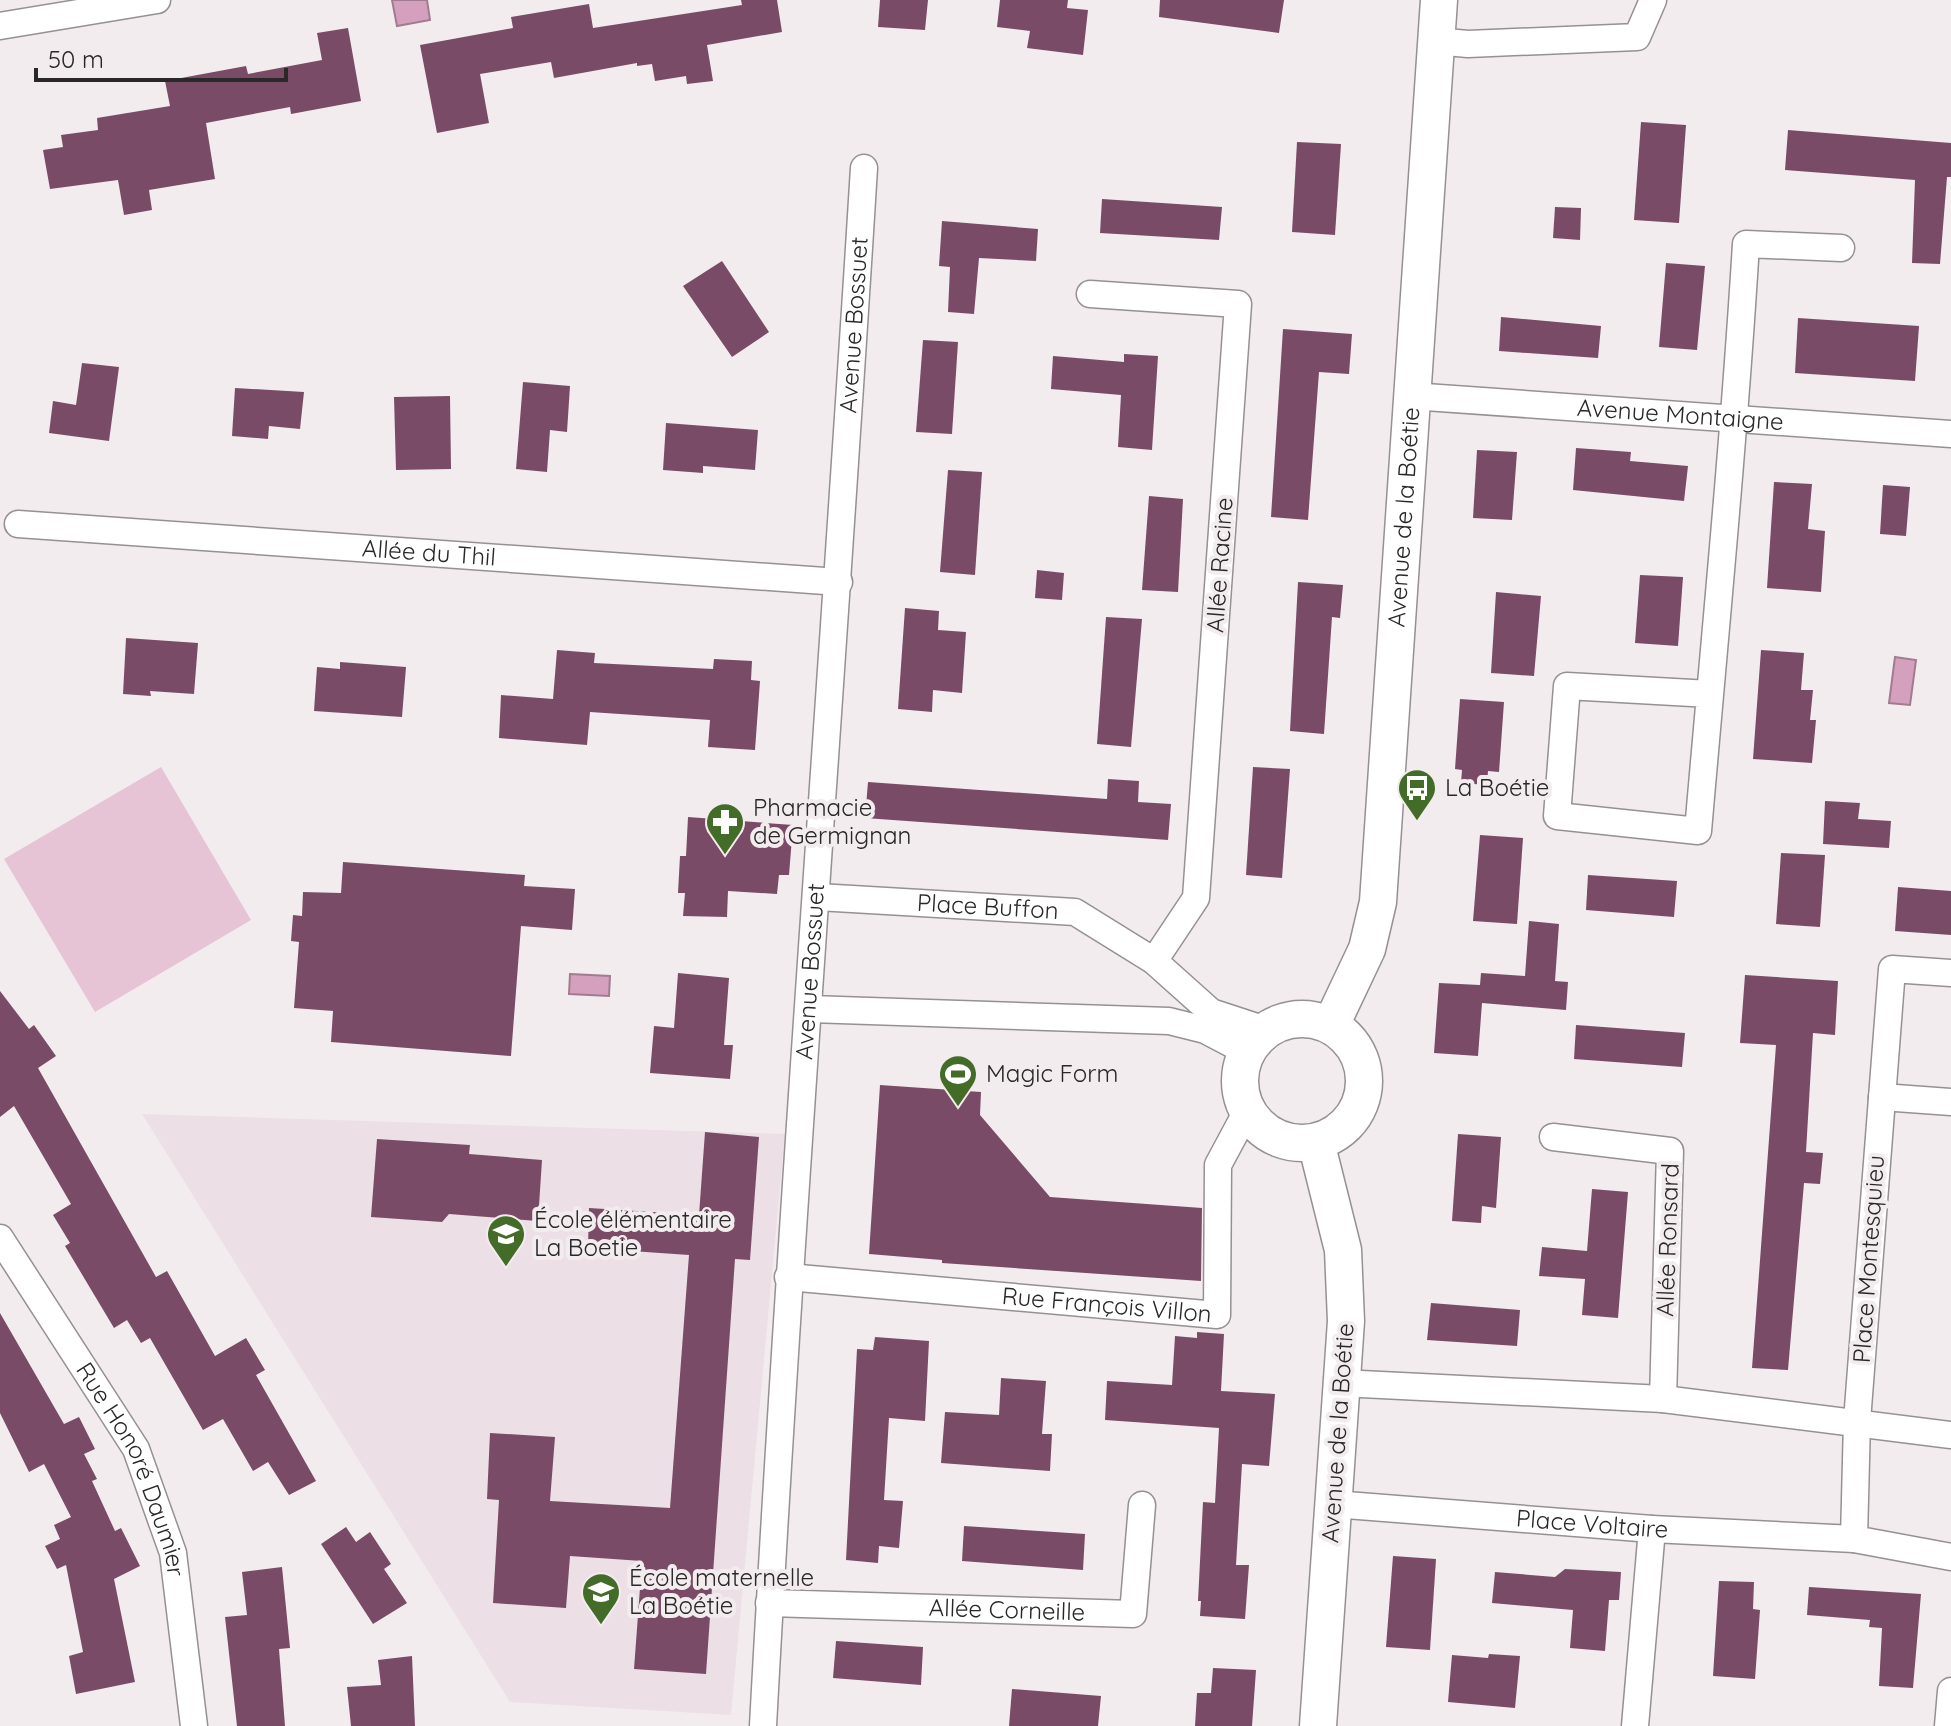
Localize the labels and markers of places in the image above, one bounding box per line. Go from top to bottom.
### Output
bus stop icon: La Boétie [1396,767,1438,822]
place label: La Boétie [1445,772,1549,802]
place label: Pharmacie de Germignan [753,792,911,850]
pharmacy icon: Pharmacie de Germignan [704,801,746,856]
sports icon: Magic Form [937,1053,979,1108]
place label: Magic Form [986,1058,1118,1088]
place label: École élémentaire La Boetie [534,1204,732,1262]
school or university icon: École élémentaire La Boetie [485,1213,527,1268]
place label: École maternelle La Boétie [629,1562,814,1620]
school or university icon: École maternelle La Boétie [580,1571,622,1626]

